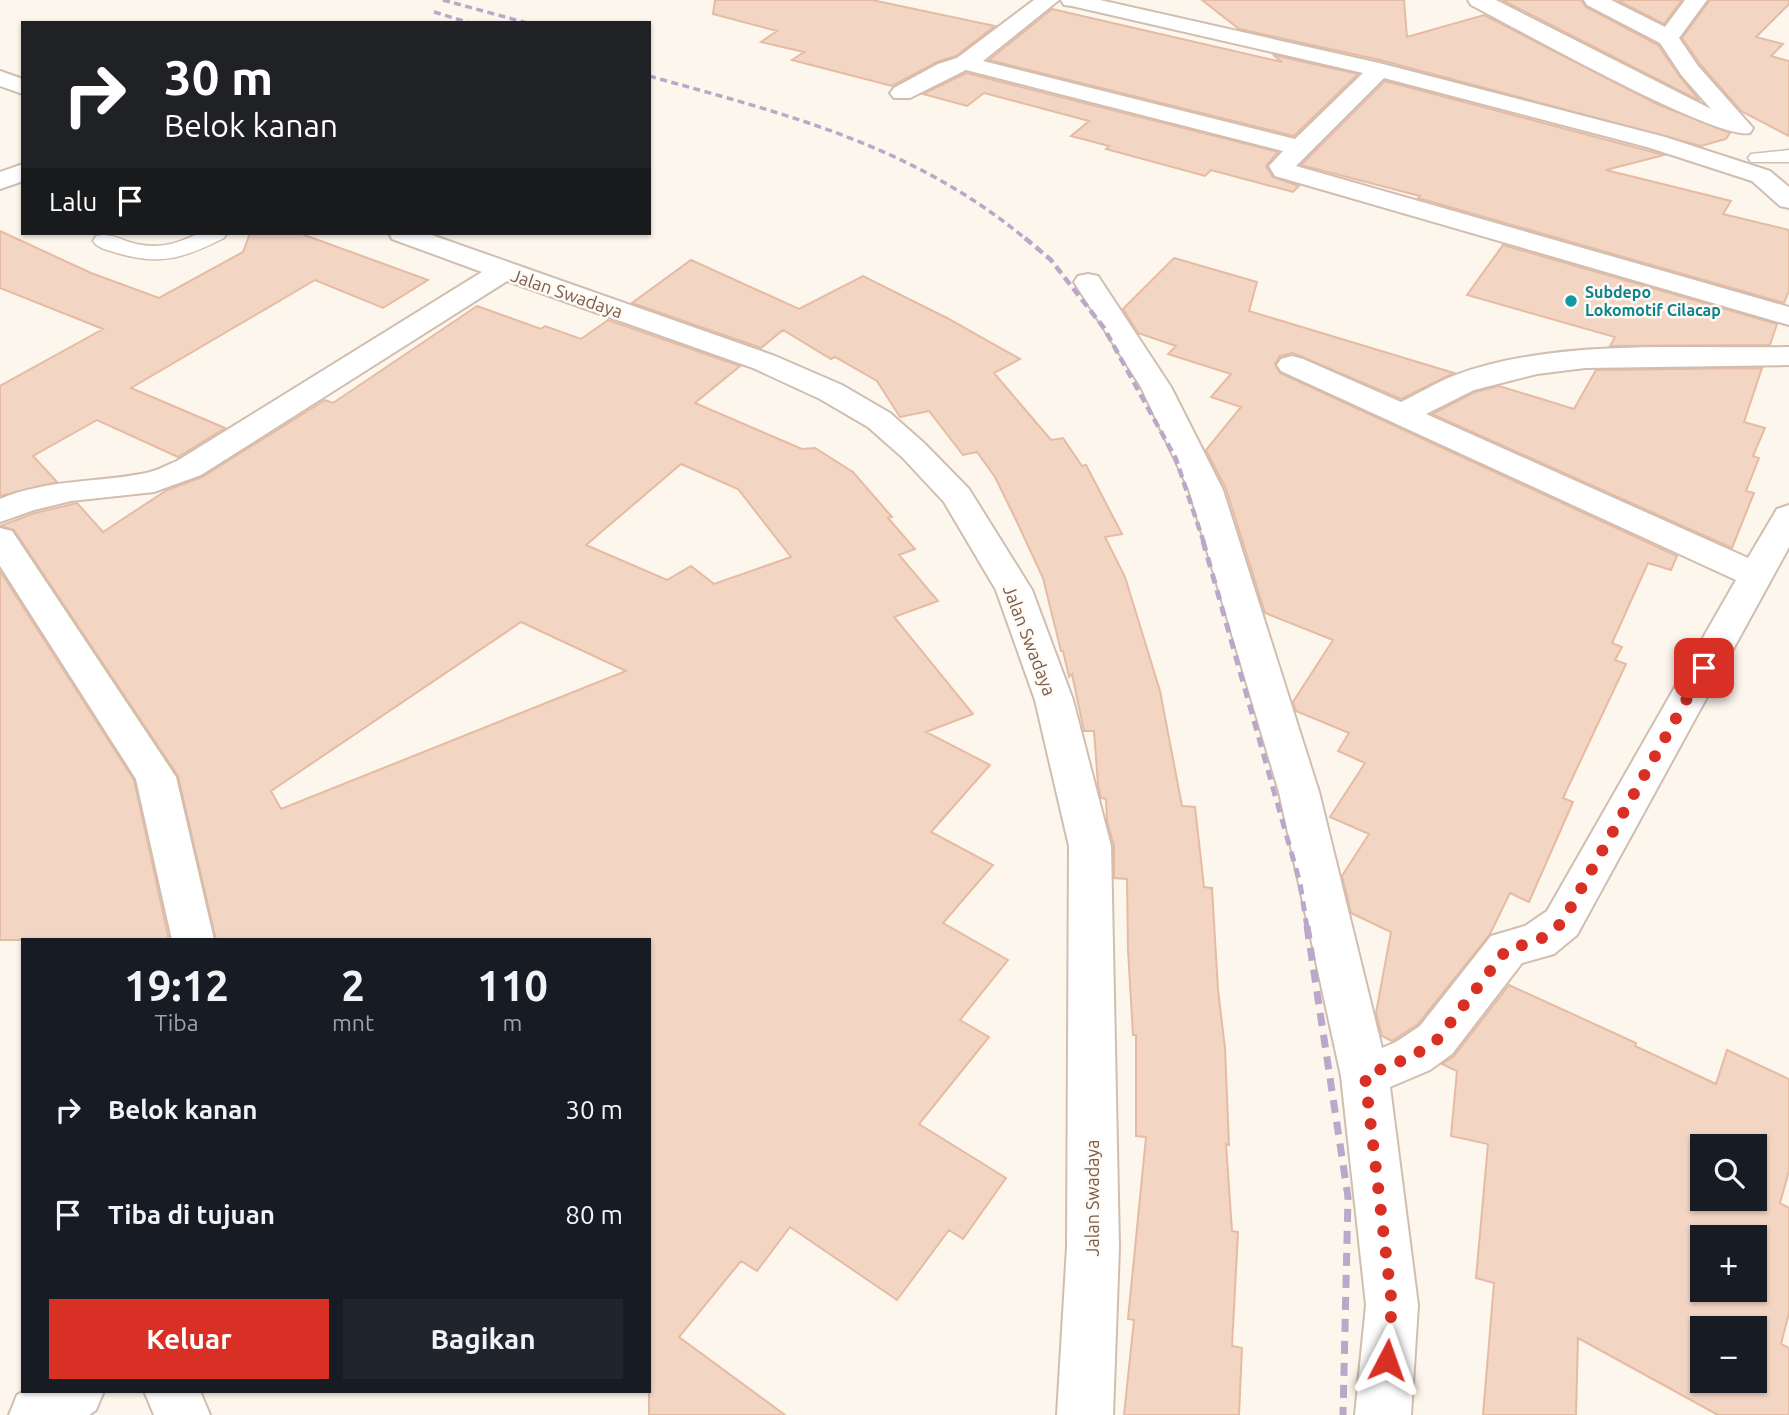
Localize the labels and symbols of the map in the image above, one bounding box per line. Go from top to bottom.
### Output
street label: Jalan Swadaya [509,265,625,321]
place label: Subdepo Lokomotif Cilacap [1585,283,1721,319]
marker: Subdepo Lokomotif Cilacap [1563,293,1579,309]
street label: Jalan Swadaya [1000,582,1060,698]
pin [1674,638,1734,698]
street label: Jalan Swadaya [1082,1140,1102,1256]
position arrow [1350,1323,1424,1397]

